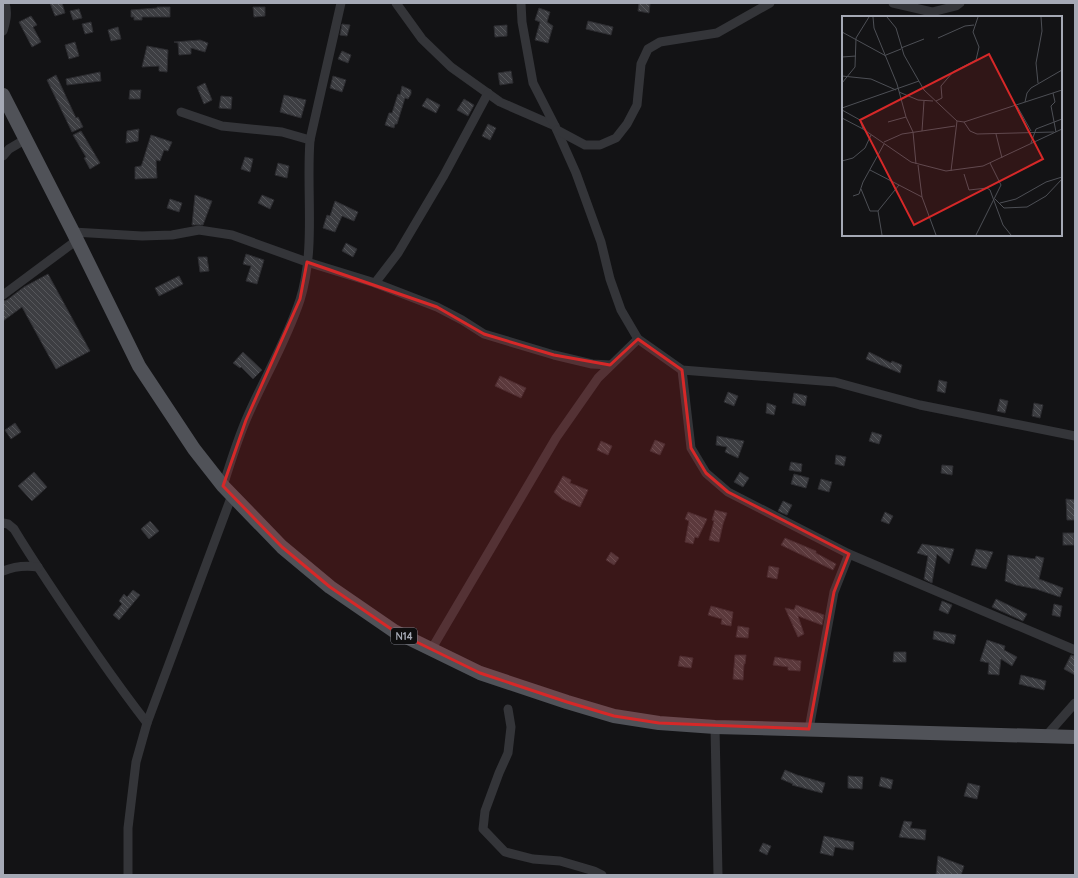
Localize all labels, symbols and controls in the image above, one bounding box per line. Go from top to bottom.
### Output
inset map [842,16,1062,236]
road number: N14 [391,628,417,644]

